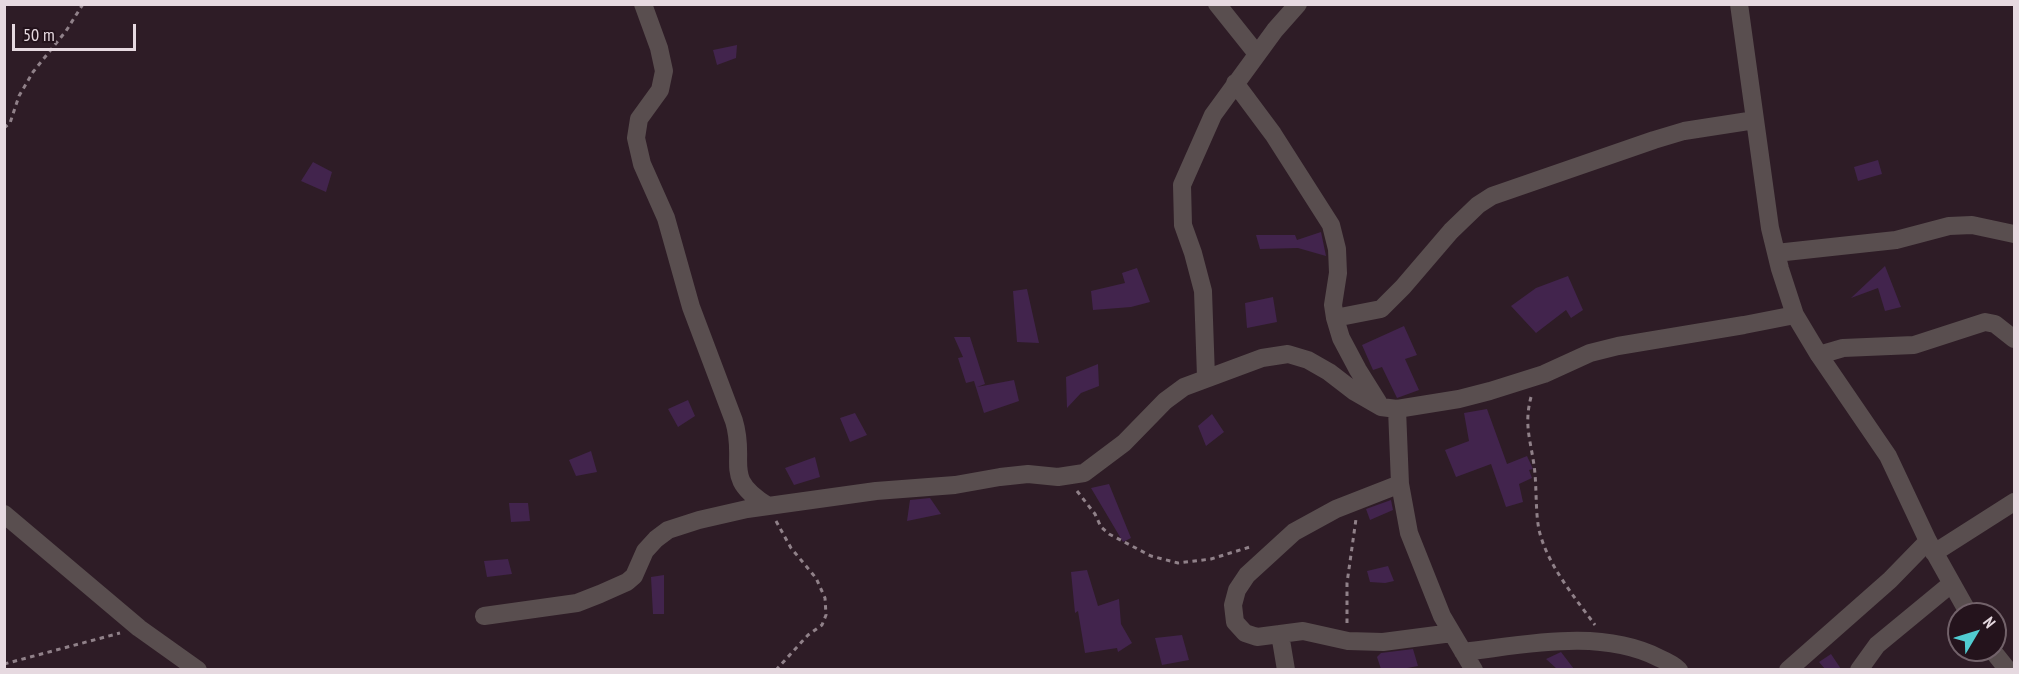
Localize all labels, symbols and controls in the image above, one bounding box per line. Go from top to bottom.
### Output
scale bar [15,12,140,50]
text: 50 m [23,23,55,46]
north arrow [1947,602,2007,662]
text: N [1979,613,2000,632]

